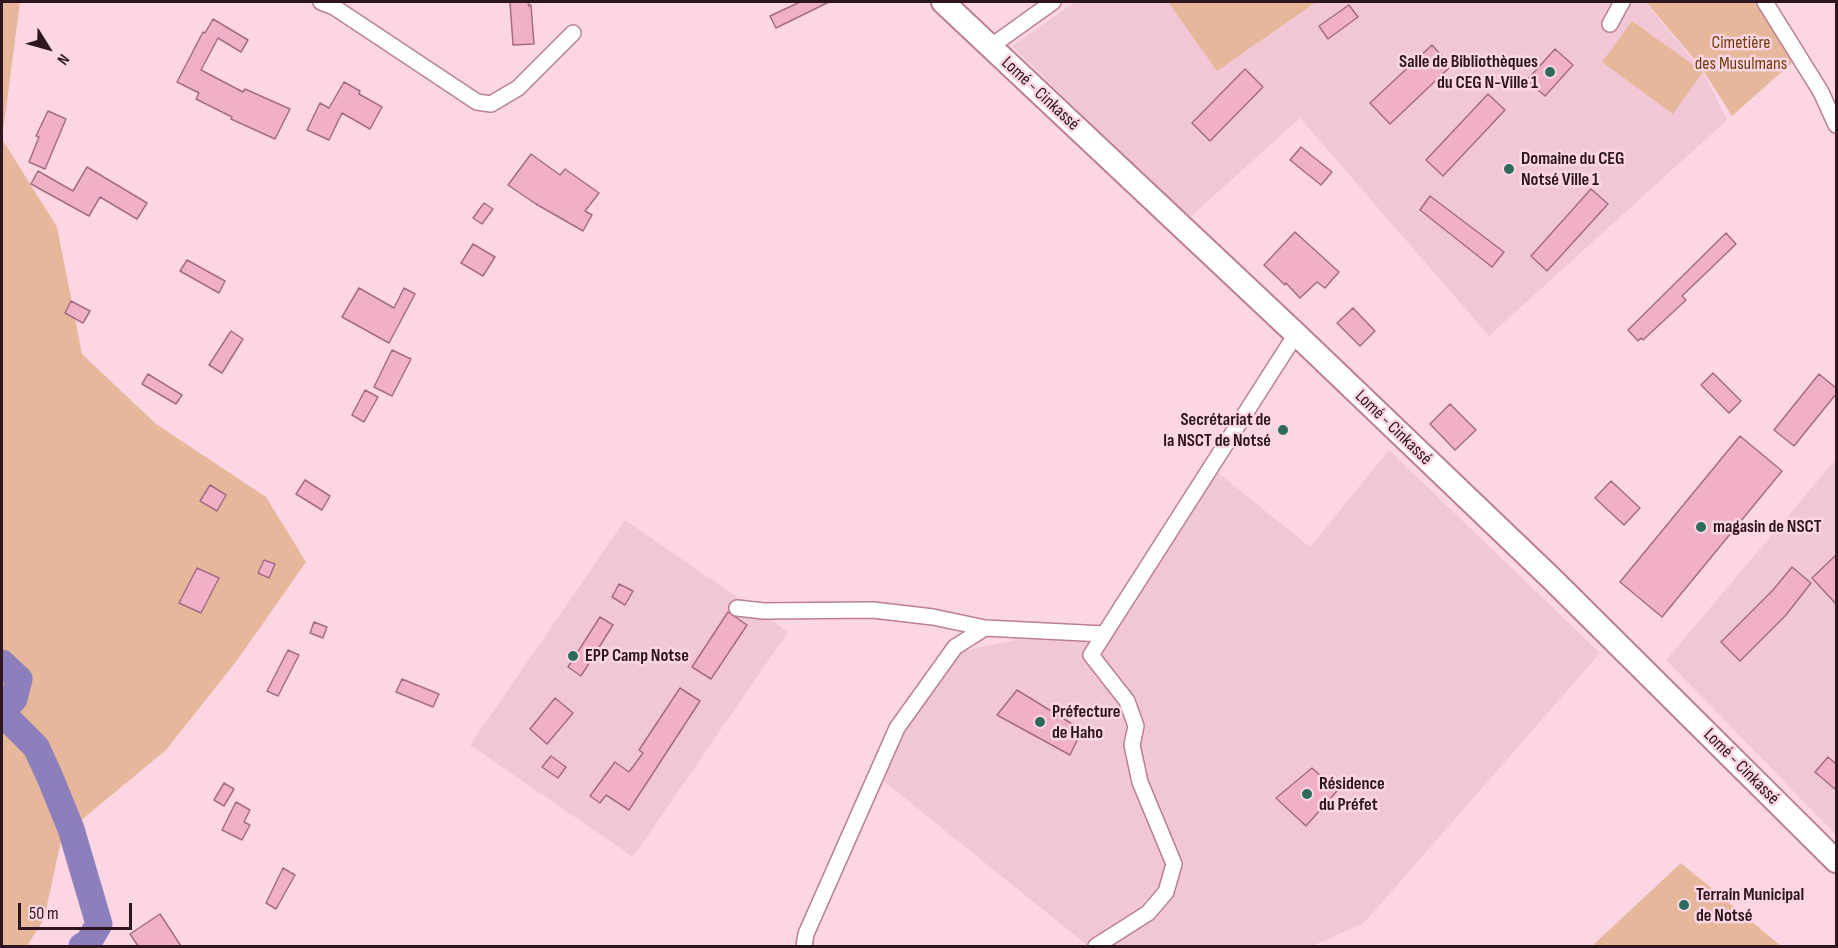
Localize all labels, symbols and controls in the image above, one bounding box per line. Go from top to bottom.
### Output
north arrow [18,18,78,78]
park label: Cimetière des Musulmans [1695,32,1787,74]
text: N [53,50,73,68]
place label: Salle de Bibliothèques du CEG N-Ville 1 [1399,51,1538,94]
street label: Lomé - Cinkassé [997,52,1083,136]
marker: Salle de Bibliothèques du CEG N-Ville 1 [1543,65,1557,79]
place label: Domaine du CEG Notsé Ville 1 [1521,148,1624,190]
marker: Domaine du CEG Notsé Ville 1 [1502,162,1516,176]
street label: Lomé - Cinkassé [1350,386,1436,470]
place label: Secrétariat de la NSCT de Notsé [1163,409,1271,452]
marker: Secrétariat de la NSCT de Notsé [1276,423,1290,437]
place label: magasin de NSCT [1713,516,1822,538]
marker: magasin de NSCT [1694,520,1708,534]
place label: EPP Camp Notse [585,645,689,667]
marker: EPP Camp Notse [566,649,580,663]
place label: Préfecture de Haho [1052,701,1121,744]
marker: Préfecture de Haho [1033,715,1047,729]
street label: Lomé - Cinkassé [1698,724,1784,810]
place label: Résidence du Préfet [1319,773,1385,816]
marker: Résidence du Préfet [1300,787,1314,801]
place label: Terrain Municipal de Notsé [1696,884,1804,926]
scale bar [21,891,135,929]
marker: Terrain Municipal de Notsé [1677,898,1691,912]
text: 50 m [29,903,59,924]

